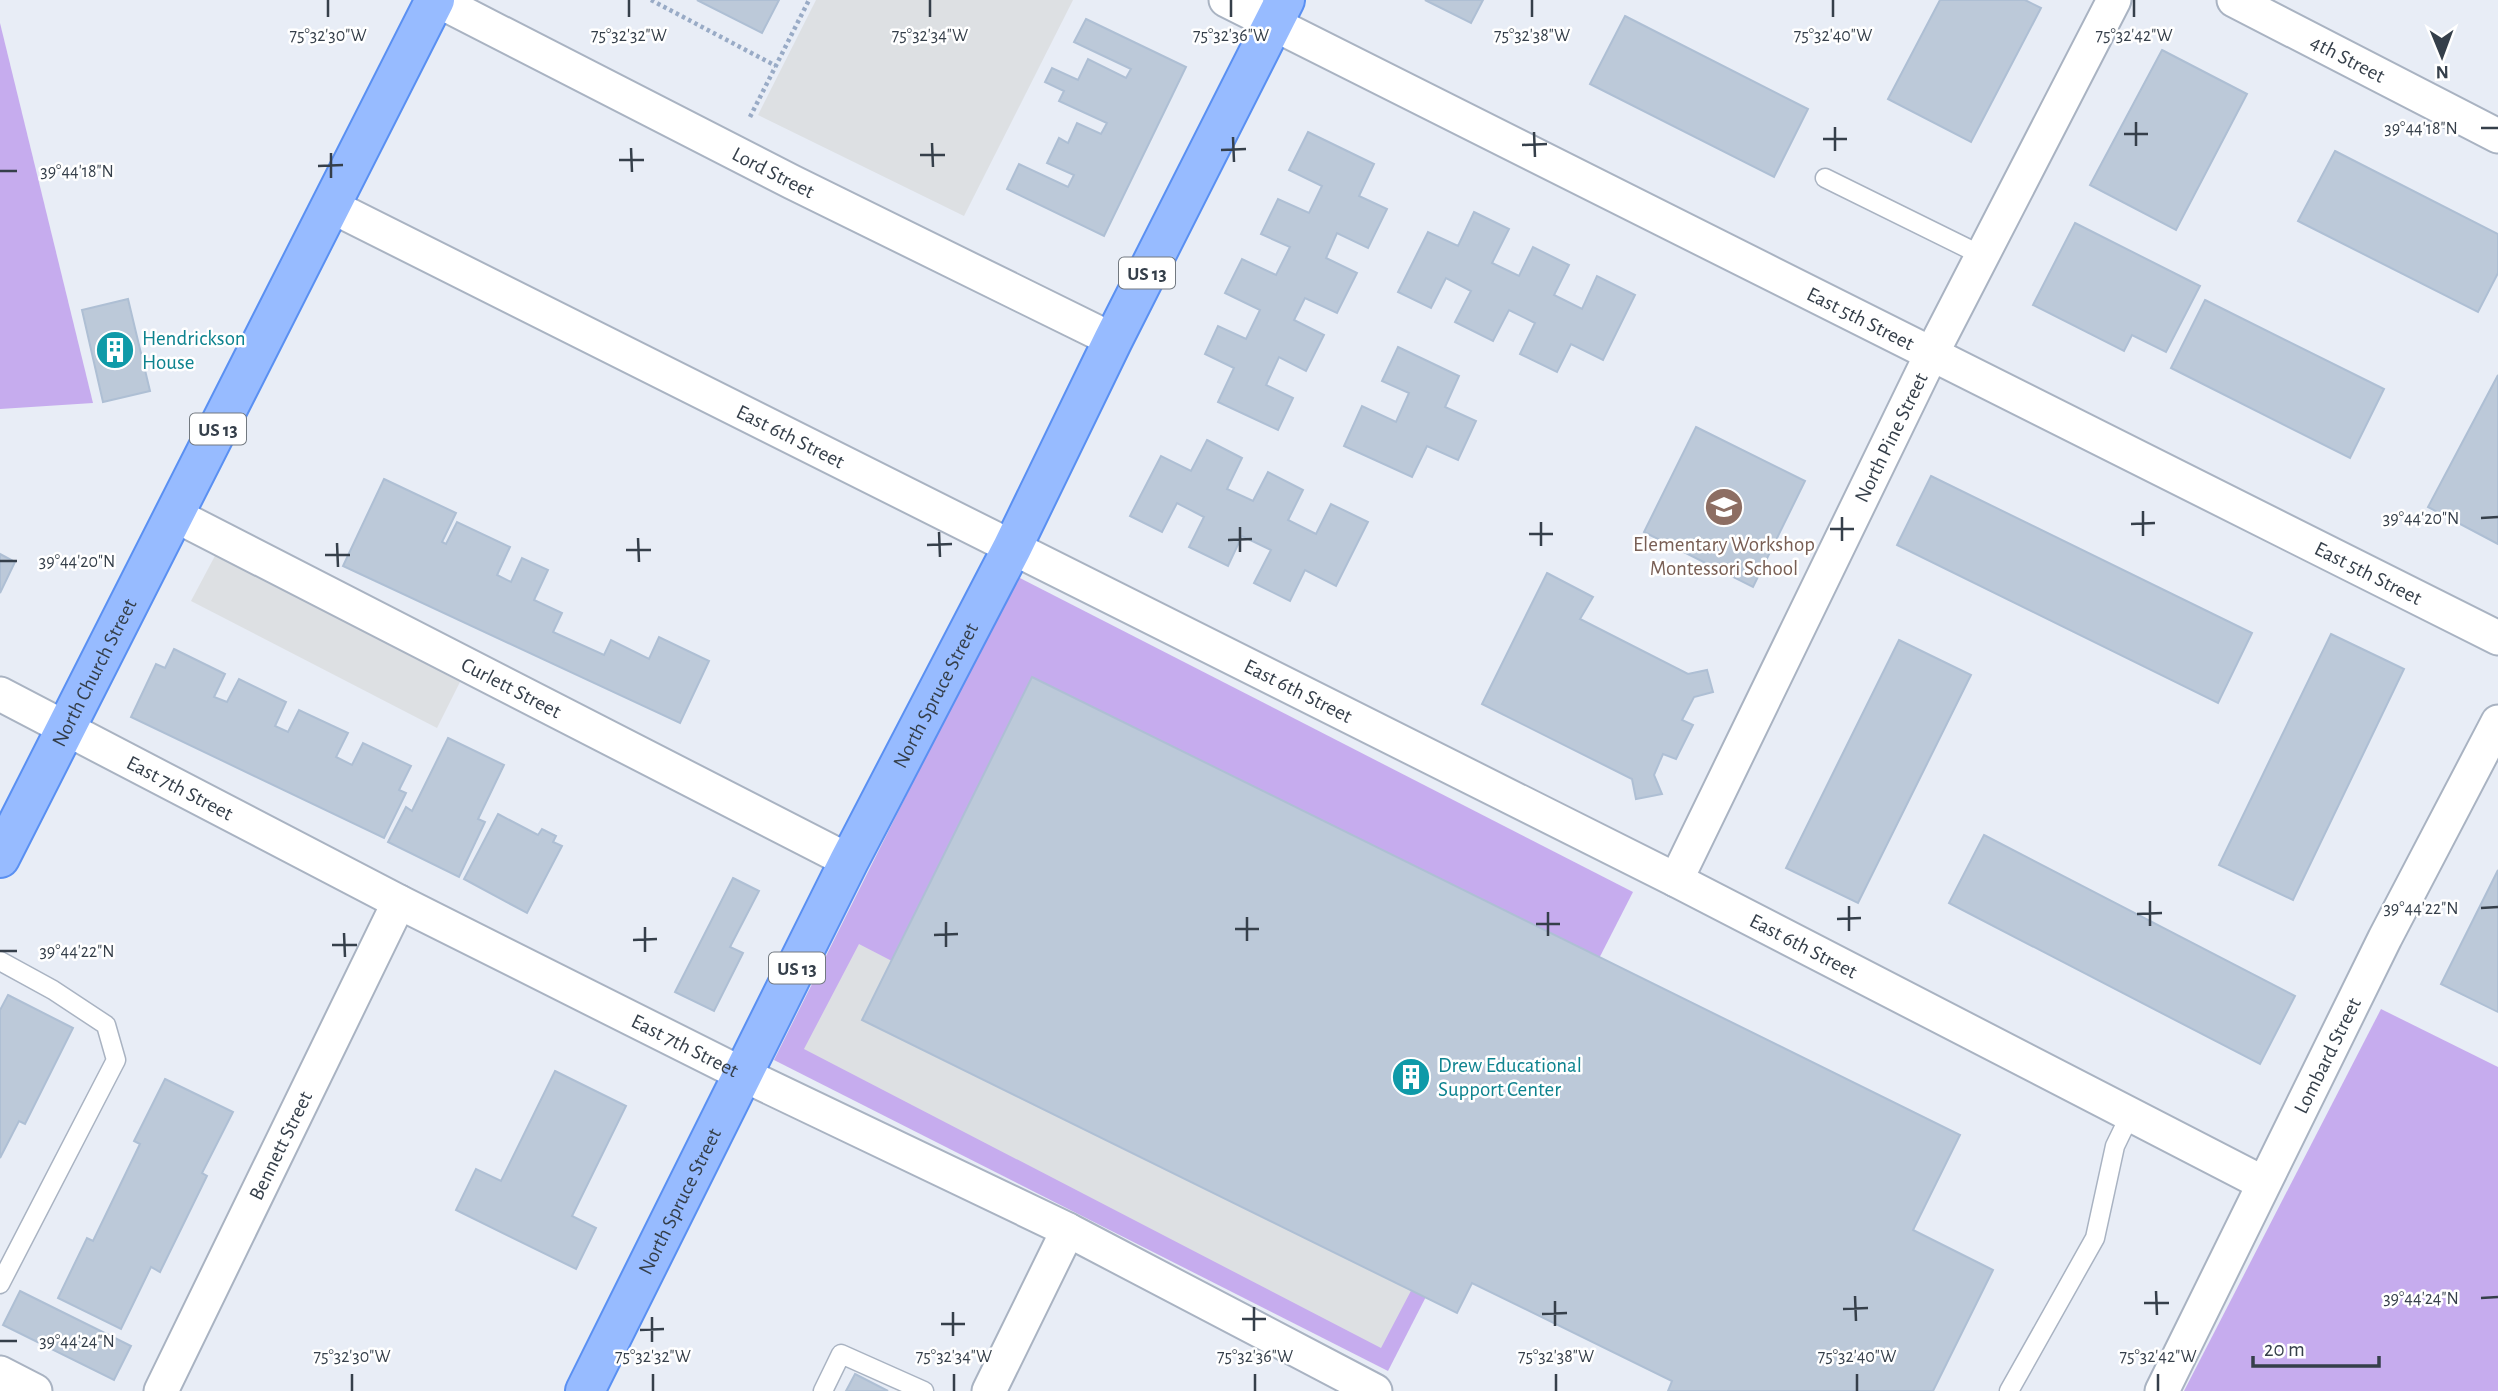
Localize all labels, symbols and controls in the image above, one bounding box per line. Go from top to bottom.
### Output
north arrow [2407,21,2477,91]
text: 75°32'30"W [289,27,367,45]
text: 75°32'32"W [591,27,667,45]
text: 75°32'34"W [892,27,968,45]
text: 75°32'36"W [1193,27,1269,45]
text: 75°32'38"W [1494,27,1570,45]
text: 75°32'40"W [1794,27,1872,45]
text: 75°32'42"W [2095,27,2173,45]
street label: 4th Street [2307,31,2388,87]
text: N [2435,62,2449,81]
text: 39°44'18"N [2384,120,2458,138]
street label: Lord Street [729,143,818,202]
text: 39°44'18"N [40,163,114,181]
road number: US 13 [1119,258,1175,288]
street label: East 5th Street [1804,283,1918,354]
place label: Hendrickson House [142,328,246,373]
building icon: Hendrickson House [94,329,136,371]
street label: North Pine Street [1851,369,1932,506]
street label: East 6th Street [733,401,848,473]
road number: US 13 [190,414,246,444]
school or university icon: Elementary Workshop Montessori School [1703,486,1745,528]
text: 39°44'20"N [2383,510,2459,528]
place label: Elementary Workshop Montessori School [1633,534,1815,579]
street label: East 5th Street [2311,538,2425,609]
text: 39°44'20"N [39,553,115,571]
street label: North Church Street [48,595,141,750]
street label: North Spruce Street [889,619,982,772]
street label: Curlett Street [458,654,565,722]
street label: East 6th Street [1241,655,1356,727]
street label: East 7th Street [123,752,237,825]
text: 39°44'22"N [2383,900,2459,918]
street label: East 6th Street [1746,910,1861,983]
text: 39°44'22"N [39,943,115,961]
road number: US 13 [769,952,825,984]
street label: Lombard Street [2290,994,2365,1117]
street label: East 7th Street [628,1010,742,1082]
place label: Drew Educational Support Center [1438,1055,1582,1100]
building icon: Drew Educational Support Center [1390,1056,1432,1098]
street label: Bennett Street [246,1088,316,1204]
street label: North Spruce Street [635,1125,725,1278]
text: 39°44'24"N [2383,1290,2459,1308]
scale bar [2253,1324,2379,1368]
text: 39°44'24"N [39,1333,115,1351]
text: 20 m [2264,1339,2305,1360]
text: 75°32'30"W [313,1348,391,1366]
text: 75°32'32"W [615,1348,691,1366]
text: 75°32'34"W [916,1348,992,1366]
text: 75°32'36"W [1217,1348,1293,1366]
text: 75°32'38"W [1518,1348,1594,1366]
text: 75°32'40"W [1818,1348,1896,1366]
text: 75°32'42"W [2119,1348,2197,1366]

